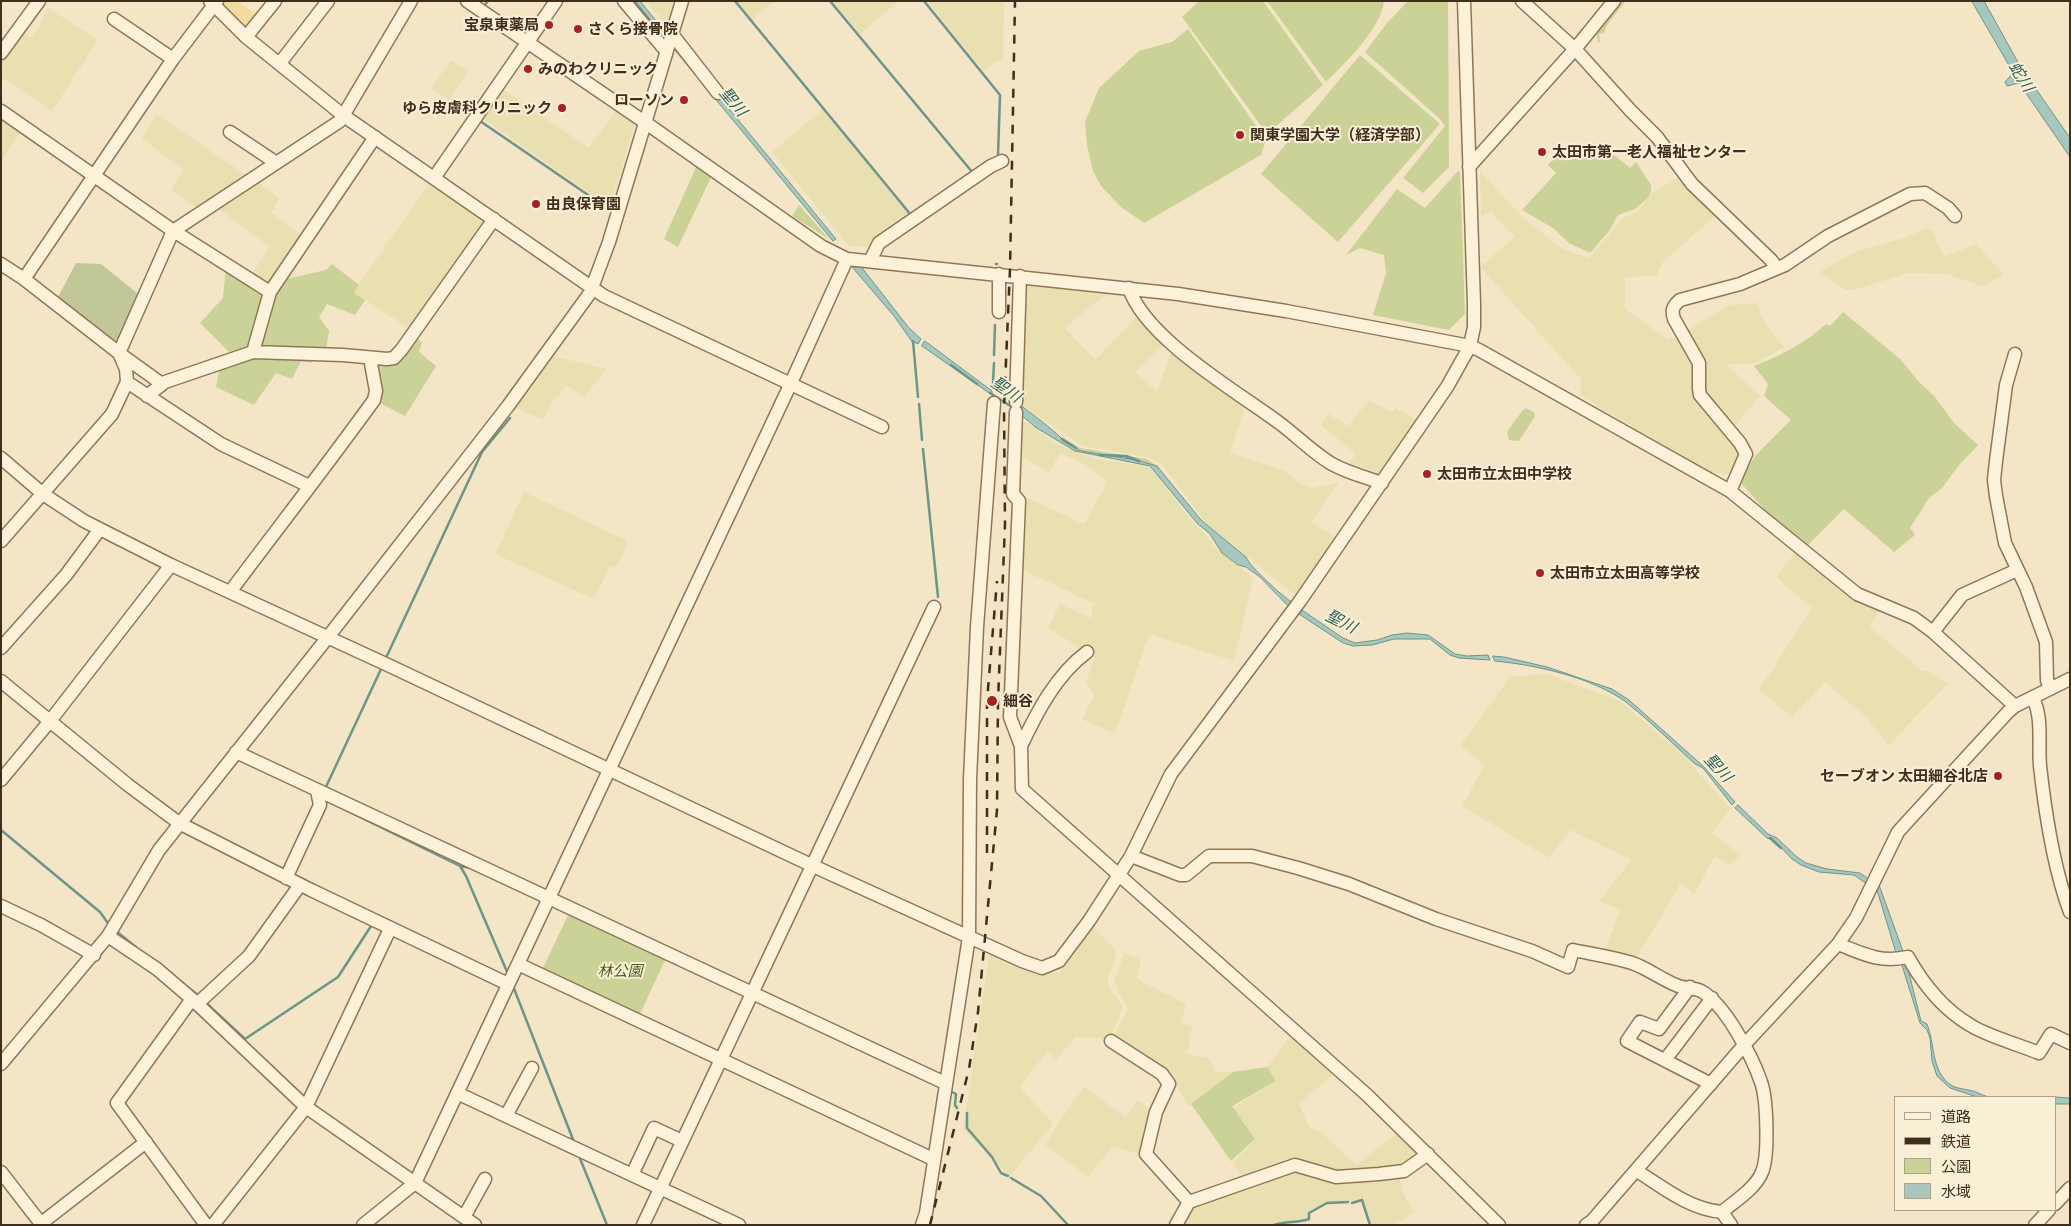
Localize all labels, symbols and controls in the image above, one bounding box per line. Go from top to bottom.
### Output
place label: 宝泉東薬局 [464,16,539,34]
marker: 宝泉東薬局 [543,19,555,31]
place label: さくら接骨院 [588,20,678,38]
marker: さくら接骨院 [572,23,584,35]
water label: 蛇川 [2004,58,2038,96]
place label: みのわクリニック [538,60,658,78]
marker: みのわクリニック [522,63,534,75]
water label: 聖川 [715,84,751,120]
place label: ローソン [614,91,674,109]
marker: ローソン [678,94,690,106]
place label: ゆら皮膚科クリニック [402,99,552,117]
marker: ゆら皮膚科クリニック [556,102,568,114]
place label: 関東学園大学（経済学部） [1250,126,1430,144]
marker: 関東学園大学（経済学部） [1234,129,1246,141]
place label: 太田市第一老人福祉センター [1552,143,1747,161]
marker: 太田市第一老人福祉センター [1536,146,1548,158]
place label: 由良保育園 [546,195,621,213]
marker: 由良保育園 [530,198,542,210]
water label: 聖川 [987,373,1025,407]
place label: 太田市立太田中学校 [1437,465,1572,483]
marker: 太田市立太田中学校 [1421,468,1433,480]
place label: 太田市立太田高等学校 [1550,564,1700,582]
marker: 太田市立太田高等学校 [1534,567,1546,579]
water label: 聖川 [1322,606,1360,638]
place label: 細谷 [1003,692,1033,710]
marker: 細谷 [985,694,999,708]
water label: 聖川 [1700,750,1736,786]
place label: セーブオン 太田細谷北店 [1820,767,1988,785]
marker: セーブオン 太田細谷北店 [1992,770,2004,782]
park label: 林公園 [598,962,642,980]
legend [1894,1096,2056,1211]
text: 道路 [1941,1109,1971,1125]
text: 鉄道 [1941,1134,1971,1150]
text: 公園 [1941,1159,1971,1175]
text: 水域 [1941,1184,1971,1200]

